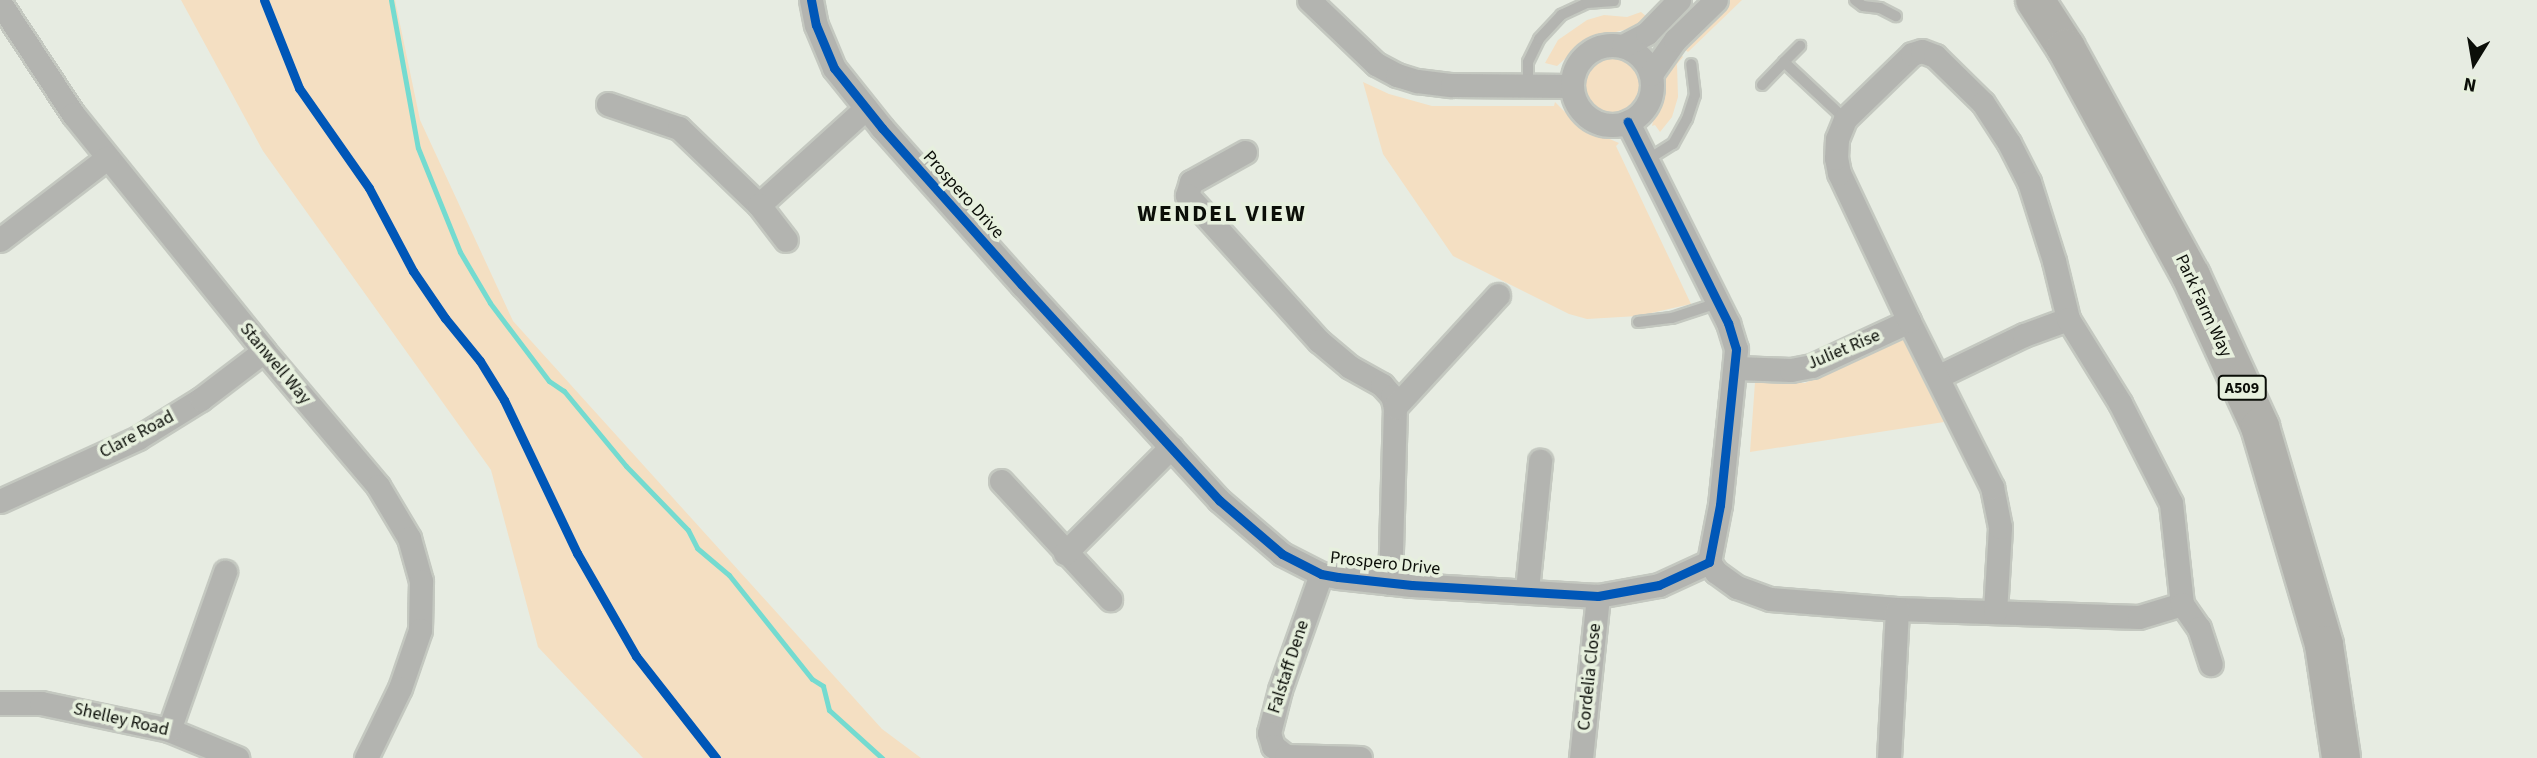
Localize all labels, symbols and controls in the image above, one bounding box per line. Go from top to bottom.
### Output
north arrow [2439,28,2509,98]
text: N [2461,70,2479,99]
street label: Prospero Drive [918,147,1008,243]
district label: WENDEL VIEW [1139,200,1305,228]
street label: Park Farm Way [2170,251,2236,361]
street label: Stanwell Way [235,319,315,409]
street label: Juliet Rise [1804,325,1884,375]
road number: A509 [2218,376,2266,400]
street label: Clare Road [96,406,178,464]
street label: Prospero Drive [1329,547,1441,581]
street label: Falstaff Dene [1264,618,1314,716]
street label: Cordelia Close [1574,622,1606,732]
street label: Shelley Road [71,699,171,741]

